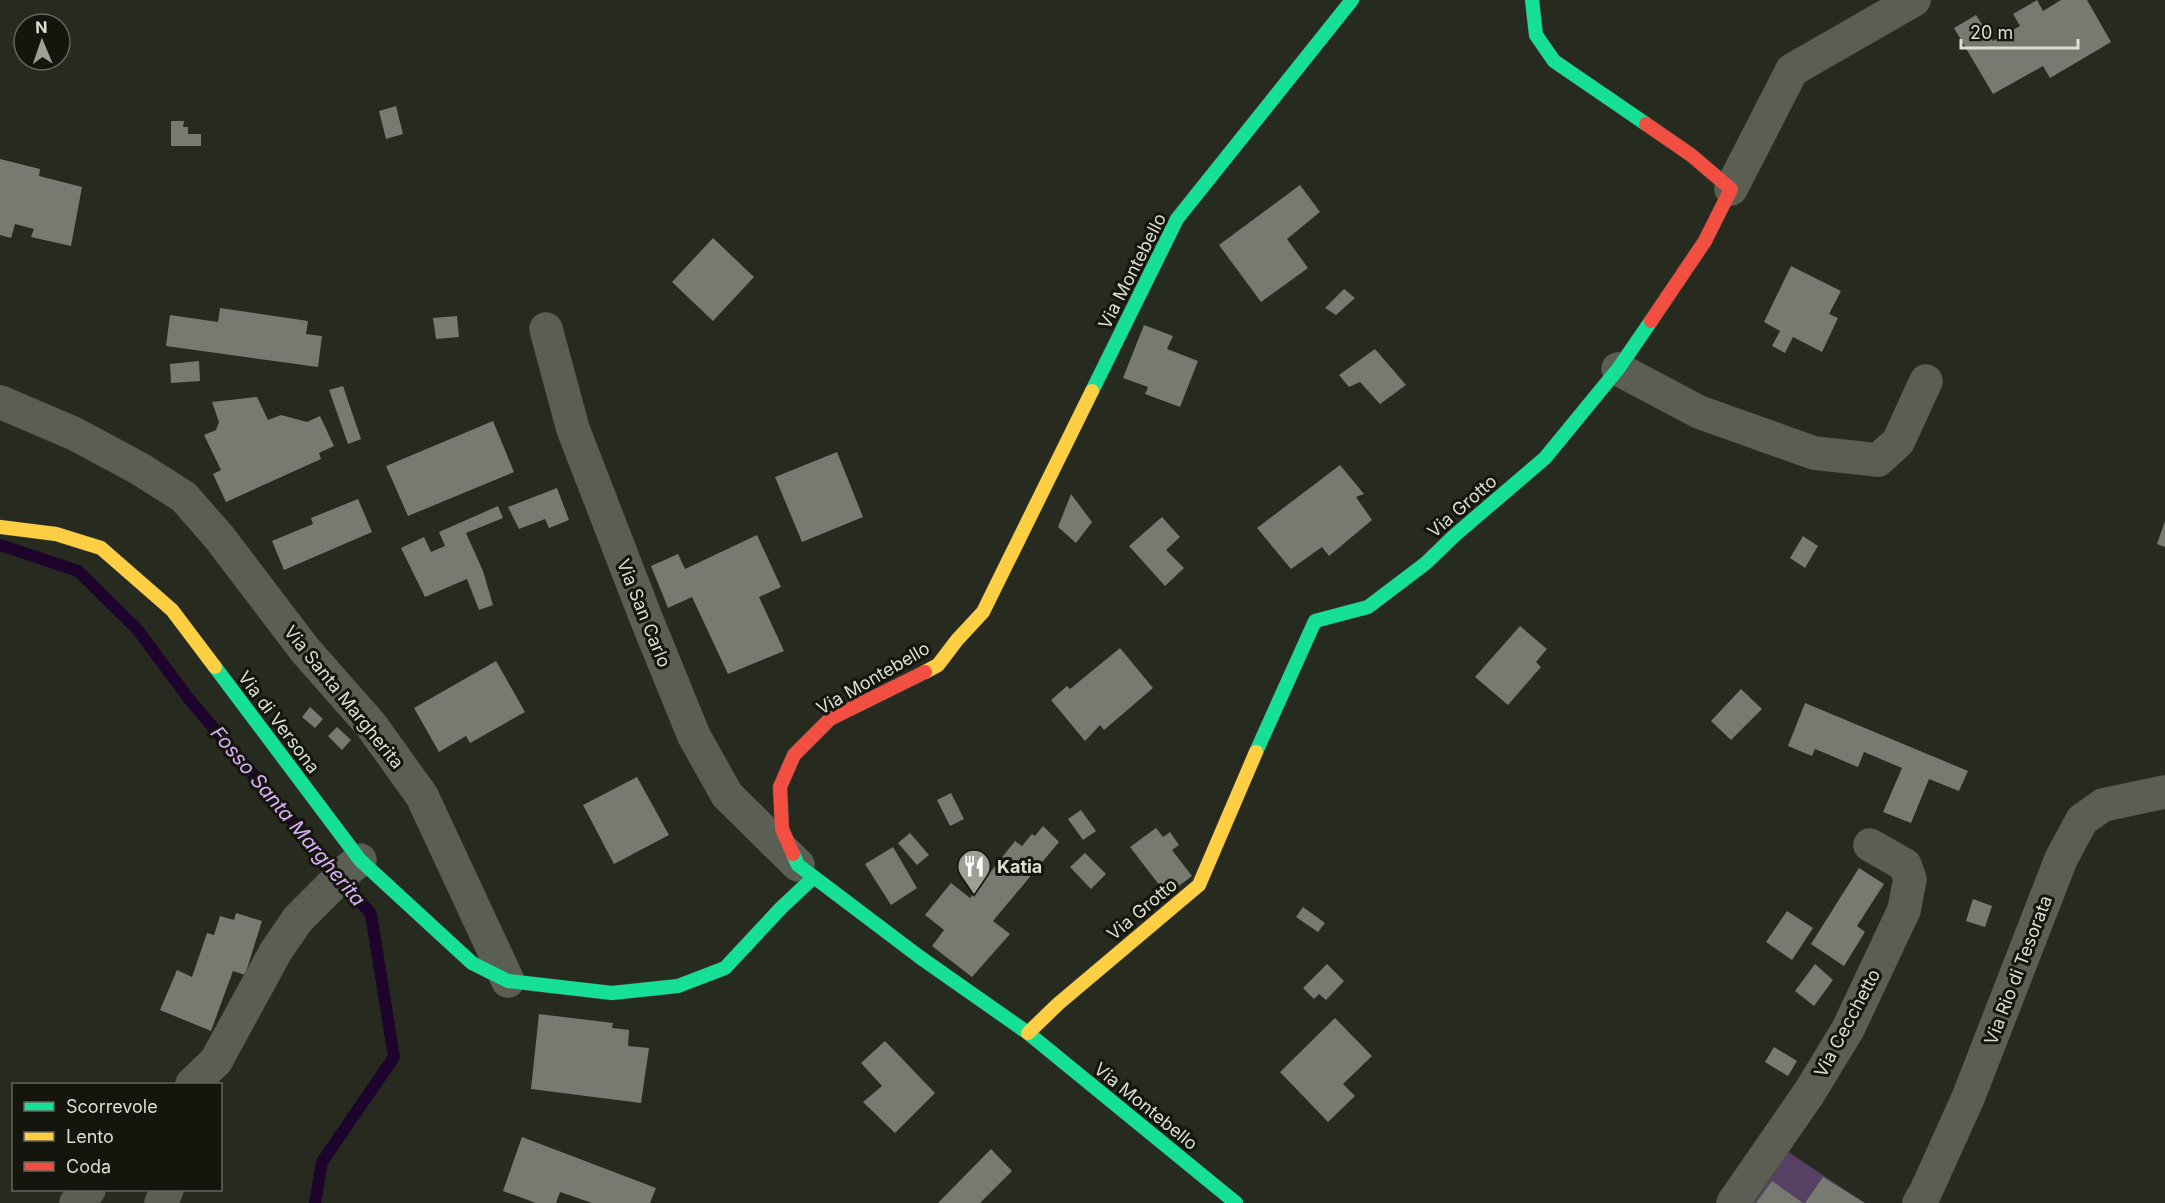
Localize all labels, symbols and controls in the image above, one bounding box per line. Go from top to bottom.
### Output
north arrow [12,12,72,72]
scale bar [1961,12,2078,50]
text: N [35,17,48,37]
text: 20 m [1970,22,2013,43]
street label: Via Montebello [1094,210,1170,332]
street label: Via Grotto [1423,470,1501,542]
street label: Via San Carlo [613,556,675,670]
street label: Via Santa Margherita [280,621,408,773]
street label: Via Montebello [813,637,933,719]
street label: Via di Versona [234,667,324,777]
water label: Fosso Santa Margherita [206,721,370,911]
restaurant icon: Katia [956,848,992,895]
place label: Katia [997,856,1042,877]
street label: Via Grotto [1103,874,1181,944]
street label: Via Rio di Tesorata [1980,892,2056,1048]
street label: Via Cecchetto [1810,965,1884,1081]
street label: Via Montebello [1090,1058,1202,1154]
legend [12,1083,222,1191]
text: Scorrevole [66,1096,158,1117]
text: Lento [66,1126,114,1147]
text: Coda [66,1156,111,1177]

